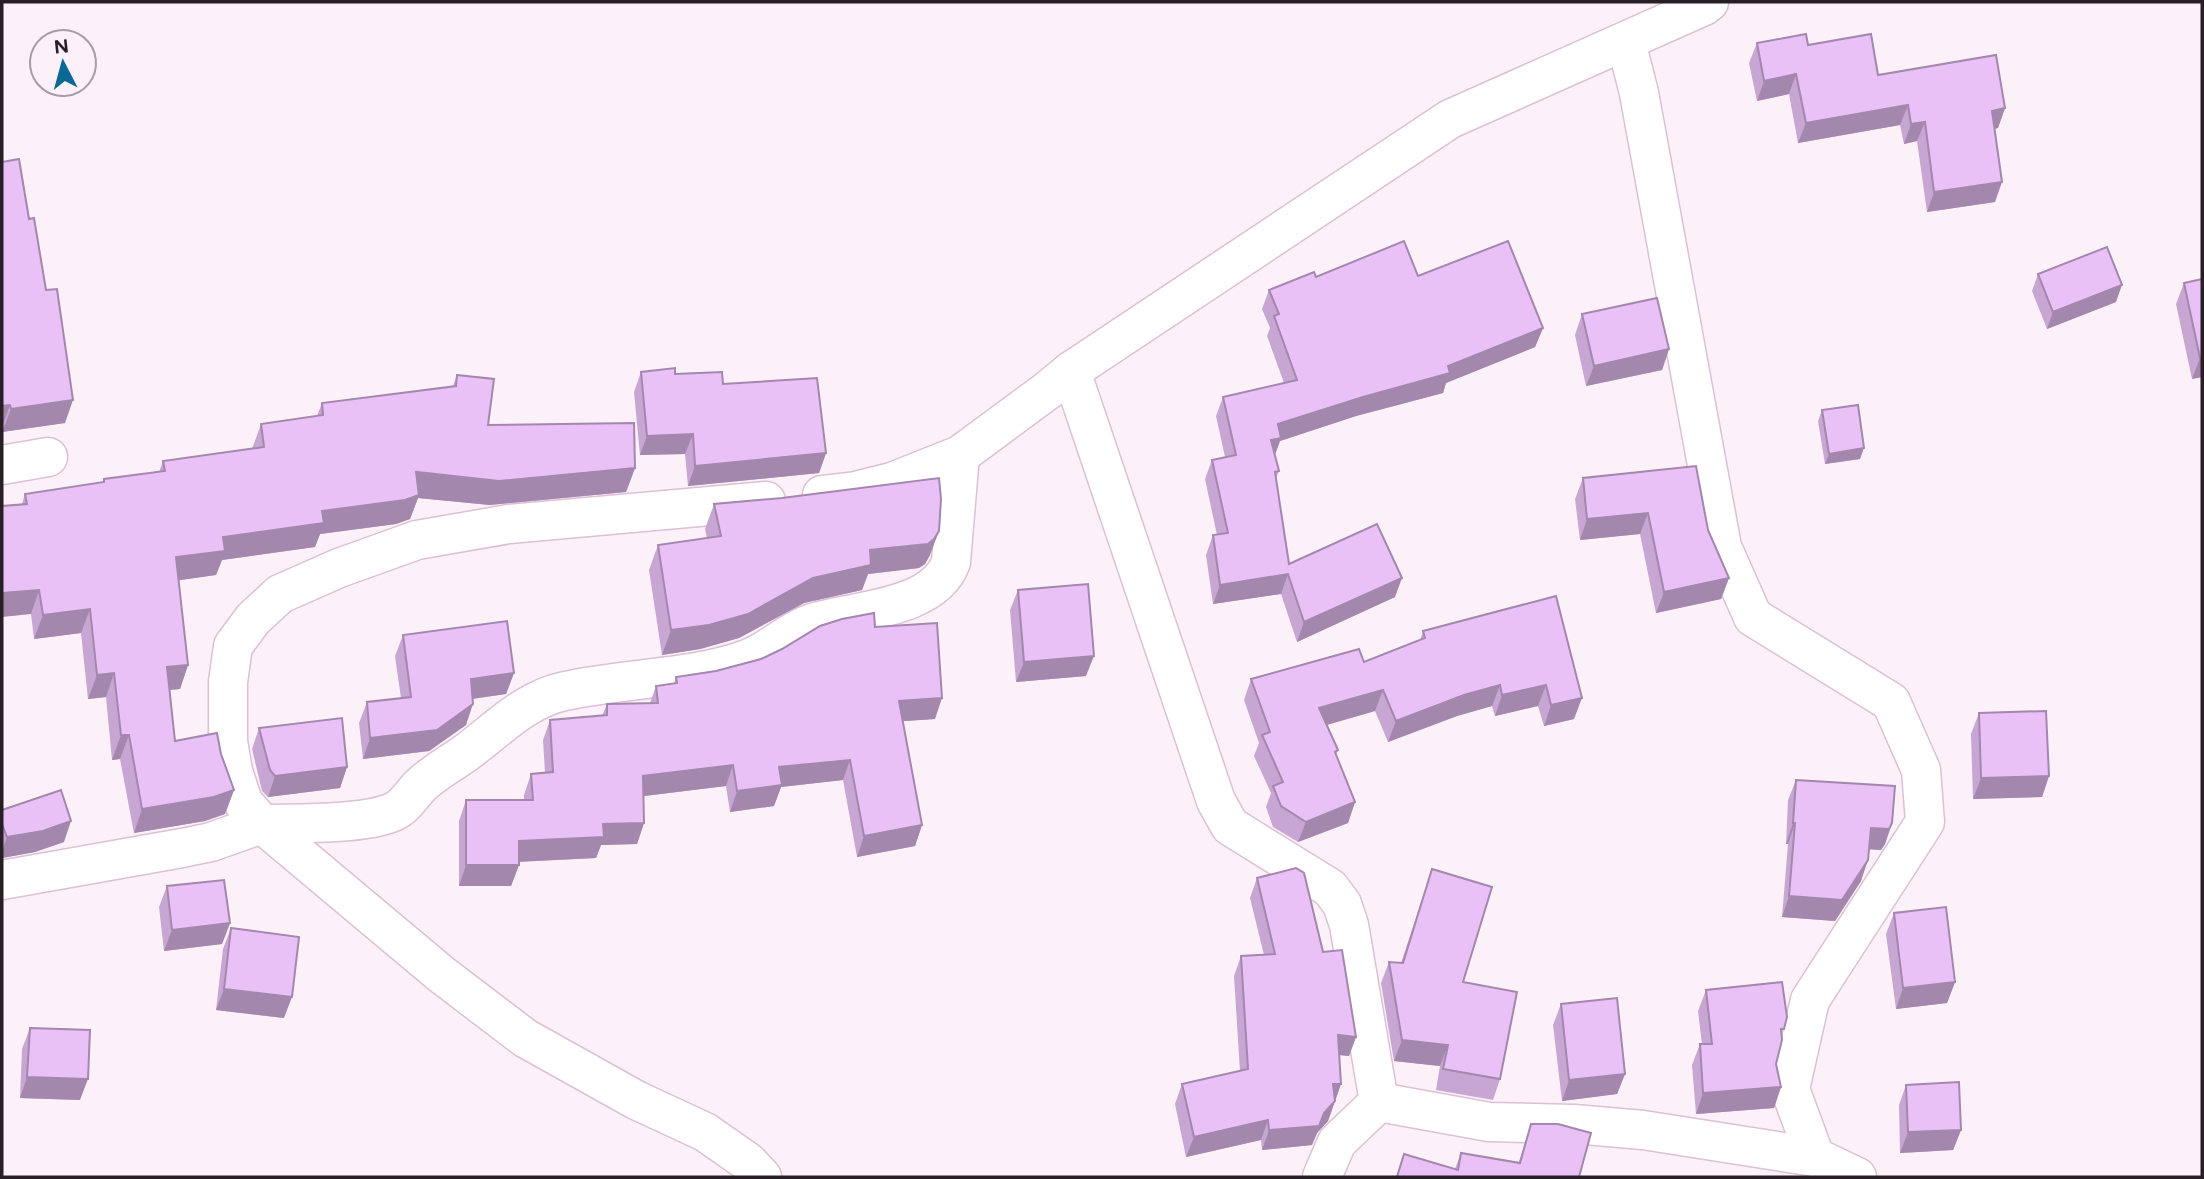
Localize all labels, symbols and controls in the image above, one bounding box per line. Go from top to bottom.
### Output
north arrow [28,28,98,98]
text: N [53,34,70,59]

